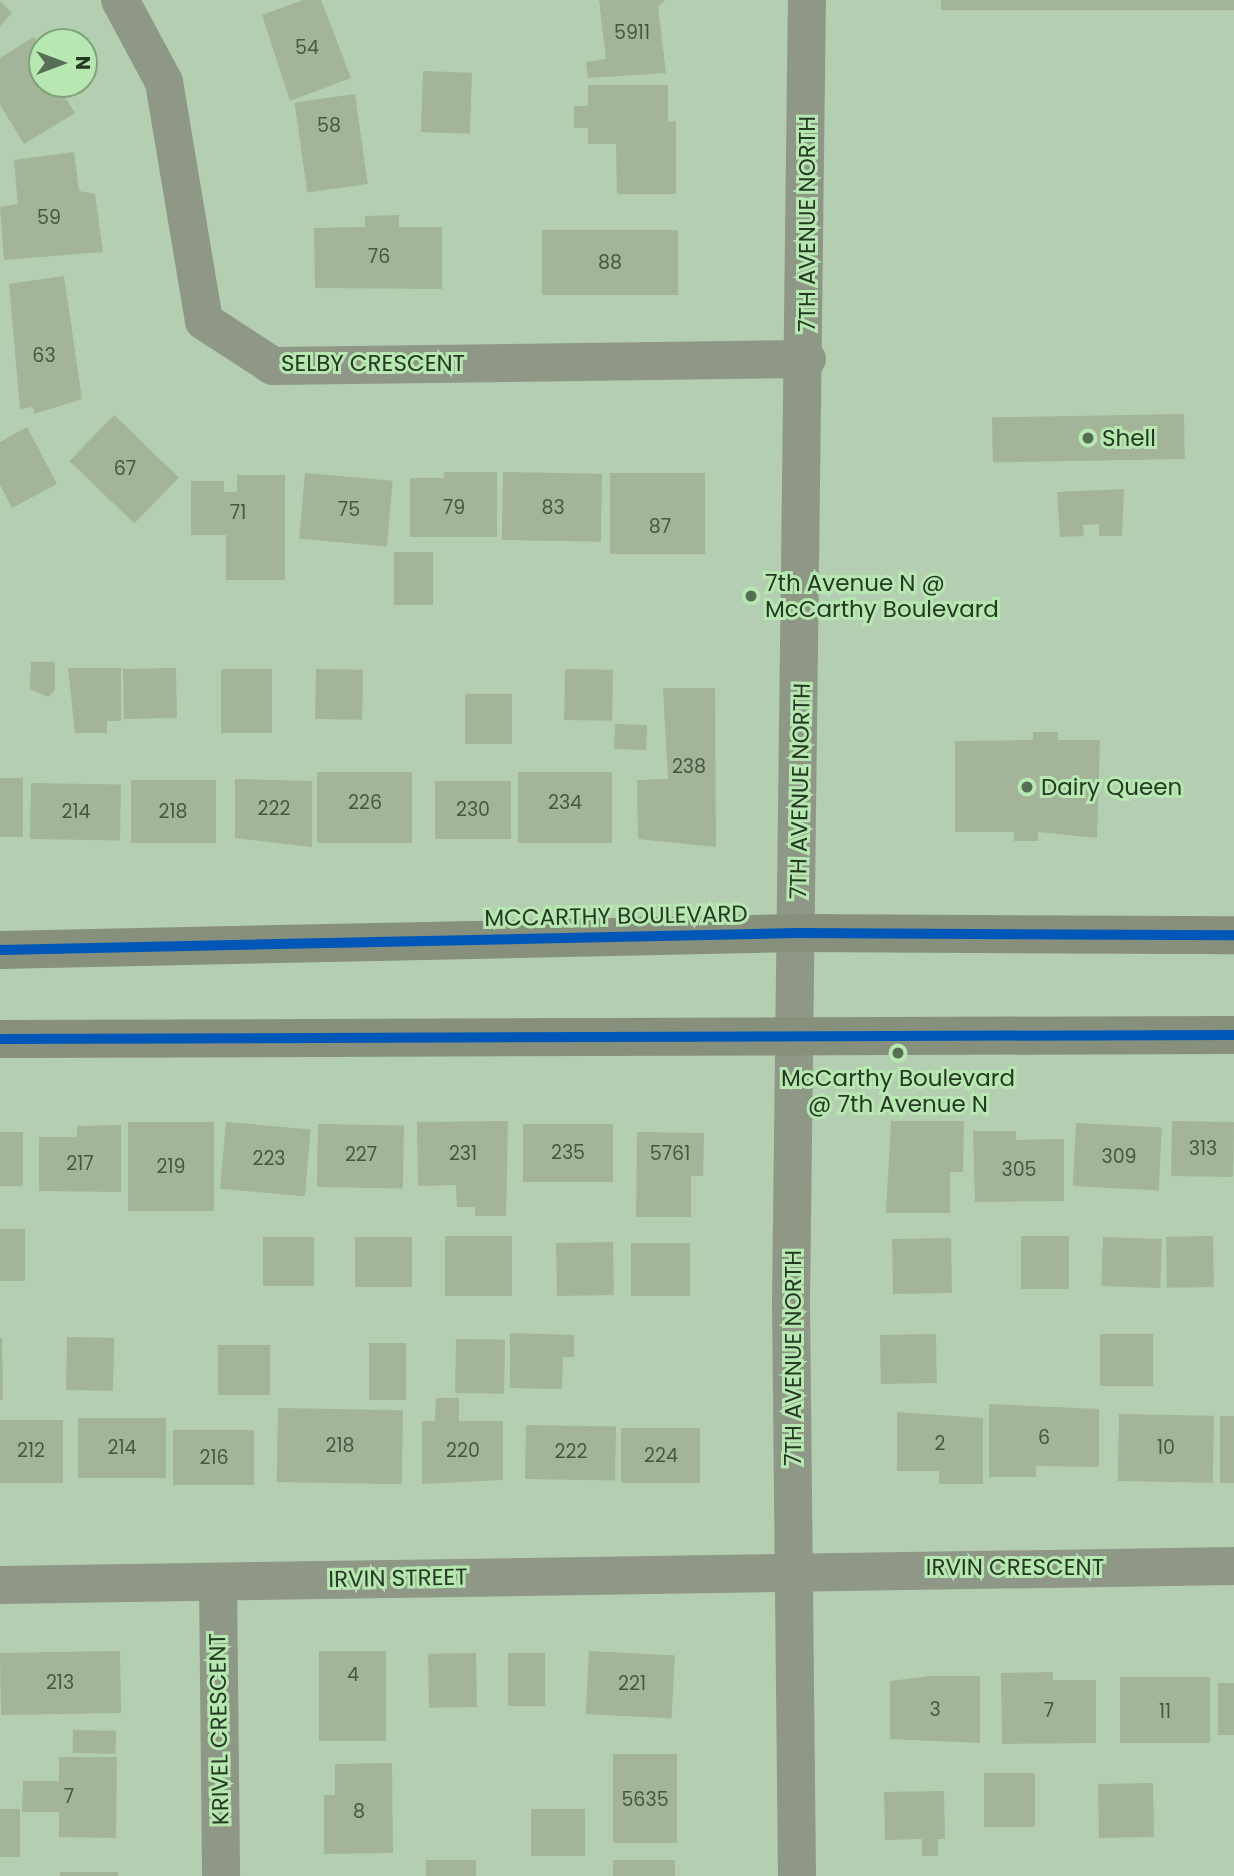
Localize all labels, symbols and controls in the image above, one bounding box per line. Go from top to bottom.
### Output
house number: 5911 [614,22,650,44]
north arrow [28,28,98,98]
house number: 54 [295,37,319,59]
text: N [69,56,96,70]
house number: 58 [317,115,341,137]
street label: 7TH AVENUE NORTH [793,116,821,332]
house number: 59 [37,207,61,229]
house number: 76 [368,246,390,268]
house number: 88 [598,252,622,274]
house number: 63 [32,345,56,367]
street label: SELBY CRESCENT [281,349,465,377]
place label: Shell [1102,424,1156,452]
marker: Shell [1080,430,1096,446]
house number: 67 [114,458,136,480]
house number: 79 [443,497,465,519]
house number: 83 [541,497,565,519]
house number: 75 [338,499,360,521]
house number: 71 [230,502,246,524]
house number: 87 [649,516,671,538]
place label: 7th Avenue N @ McCarthy Boulevard [765,569,999,623]
marker: 7th Avenue N @ McCarthy Boulevard [743,588,759,604]
street label: 7TH AVENUE NORTH [784,683,816,899]
house number: 238 [672,756,706,778]
place label: Dairy Queen [1041,773,1182,801]
marker: Dairy Queen [1019,779,1035,795]
house number: 226 [348,792,382,814]
house number: 234 [548,792,582,814]
house number: 222 [258,798,290,820]
house number: 230 [456,799,490,821]
house number: 214 [62,801,90,823]
house number: 218 [159,801,187,823]
street label: MCCARTHY BOULEVARD [484,900,748,932]
marker: McCarthy Boulevard @ 7th Avenue N [890,1045,906,1061]
place label: McCarthy Boulevard @ 7th Avenue N [781,1064,1015,1118]
house number: 313 [1189,1138,1217,1160]
house number: 235 [551,1142,585,1164]
house number: 231 [449,1143,477,1165]
house number: 5761 [650,1143,690,1165]
house number: 227 [345,1144,377,1166]
house number: 309 [1101,1146,1137,1168]
house number: 223 [252,1148,286,1170]
house number: 217 [66,1153,94,1175]
house number: 219 [157,1156,185,1178]
house number: 305 [1001,1159,1037,1181]
street label: 7TH AVENUE NORTH [779,1250,807,1466]
house number: 6 [1038,1427,1050,1449]
house number: 2 [935,1433,945,1455]
house number: 218 [326,1435,354,1457]
house number: 214 [108,1437,136,1459]
house number: 10 [1157,1437,1175,1459]
house number: 212 [17,1440,45,1462]
house number: 220 [446,1440,480,1462]
house number: 222 [555,1441,587,1463]
house number: 224 [644,1445,678,1467]
house number: 216 [199,1447,229,1469]
street label: IRVIN CRESCENT [926,1553,1104,1581]
street label: IRVIN STREET [328,1563,468,1593]
street label: KRIVEL CRESCENT [204,1633,234,1825]
house number: 4 [347,1664,359,1686]
house number: 213 [46,1672,74,1694]
house number: 221 [618,1673,646,1695]
house number: 3 [929,1699,941,1721]
house number: 7 [1044,1700,1054,1722]
house number: 11 [1159,1701,1171,1723]
house number: 7 [64,1786,74,1808]
house number: 5635 [621,1789,669,1811]
house number: 8 [353,1801,365,1823]

